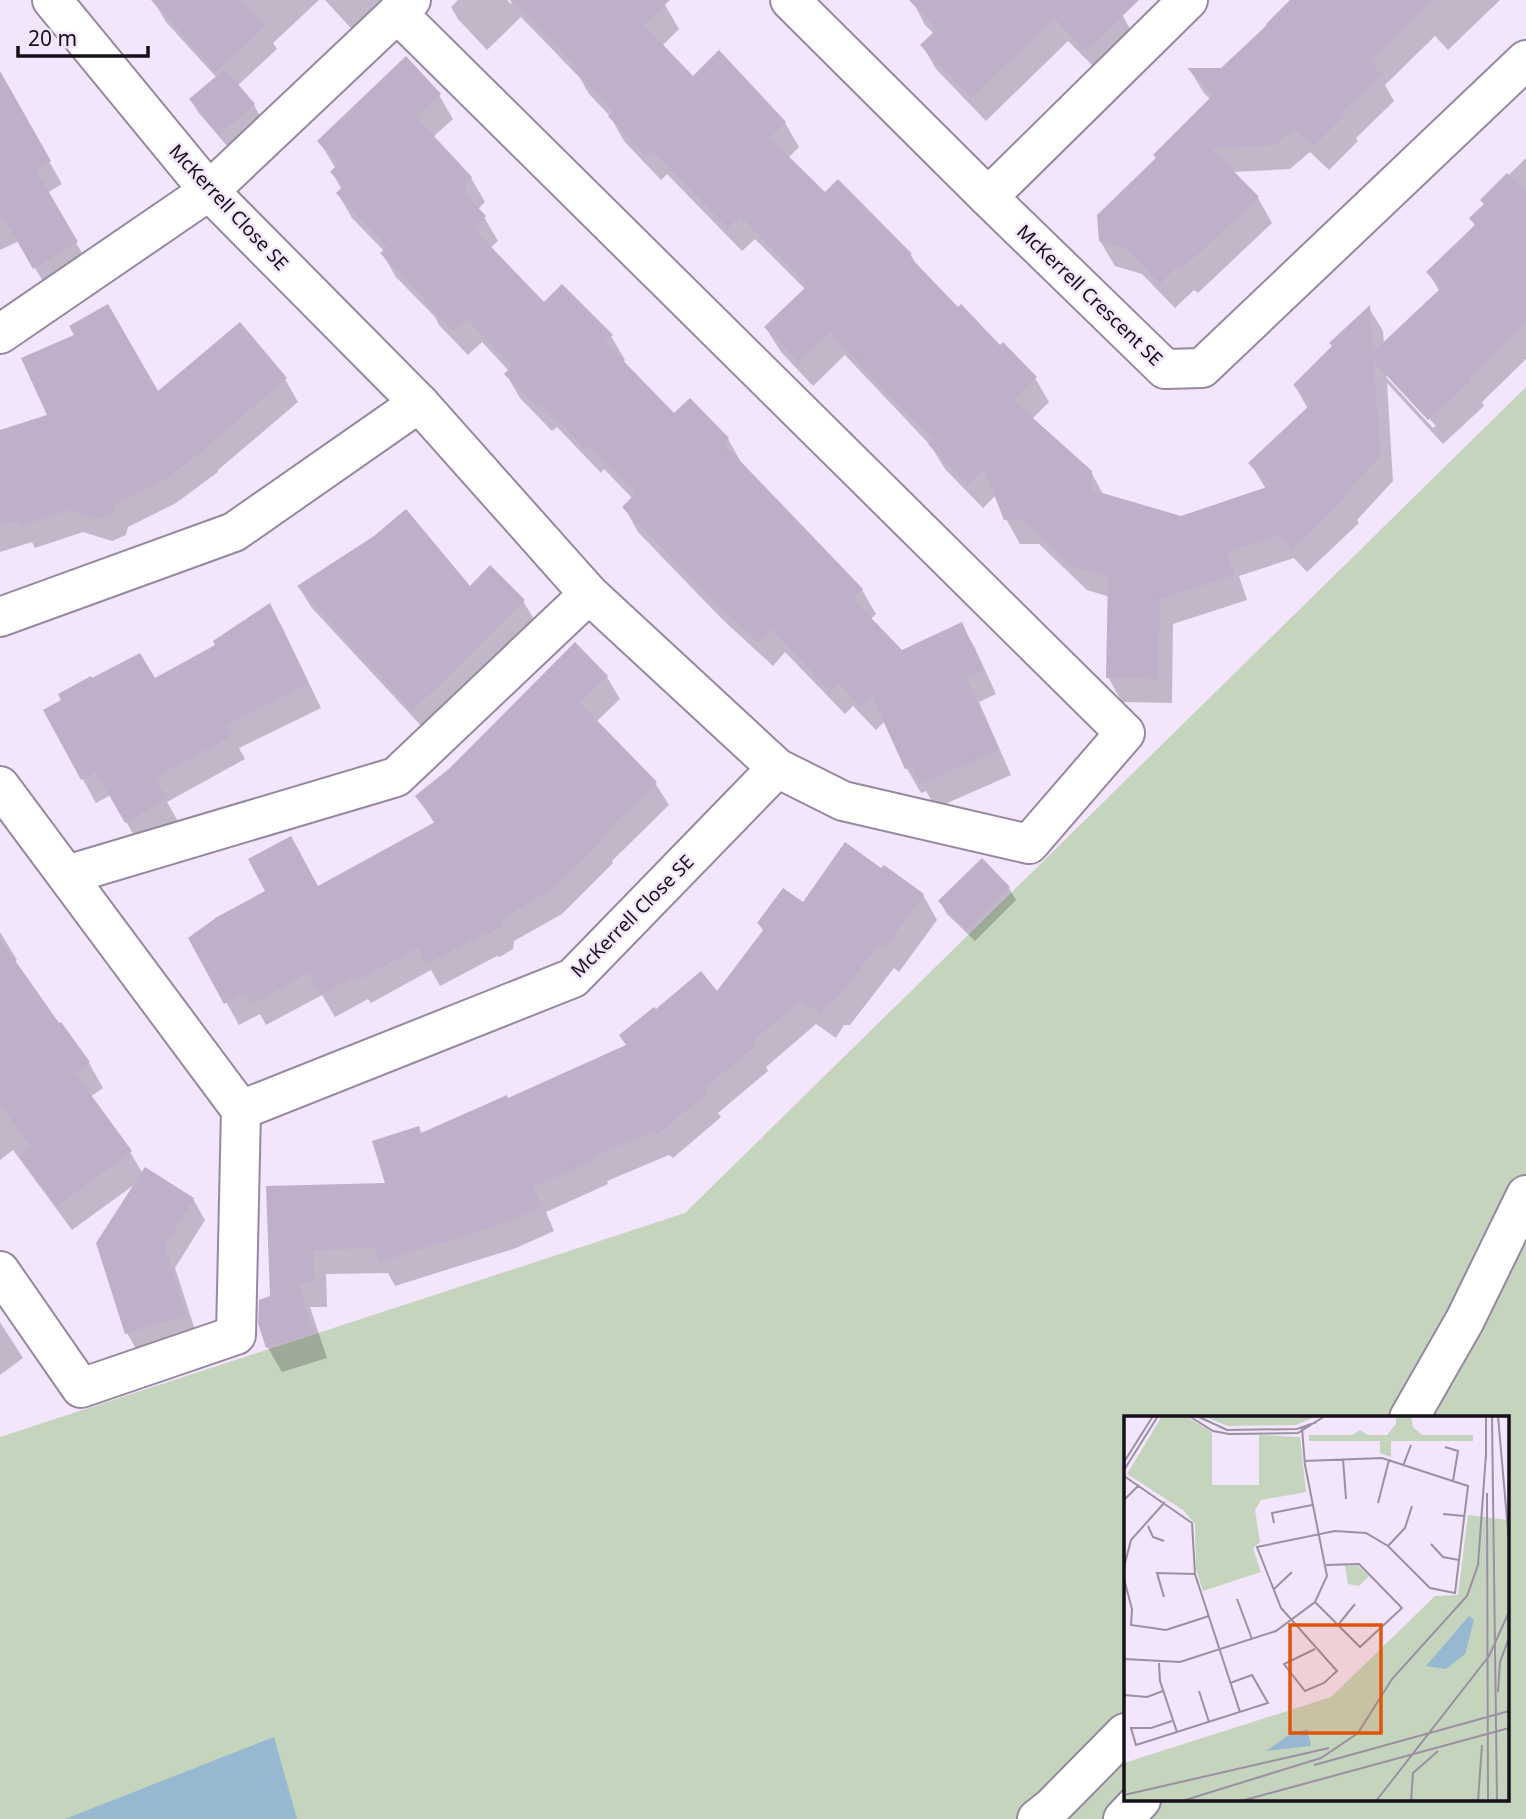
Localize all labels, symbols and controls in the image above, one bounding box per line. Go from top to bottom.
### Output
scale bar [18,14,147,58]
text: 20 m [28,24,77,52]
street label: McKerrell Close SE [164,138,294,276]
street label: McKerrell Crescent SE [1011,219,1169,371]
street label: McKerrell Close SE [565,849,699,983]
inset map [1124,1416,1508,1801]

